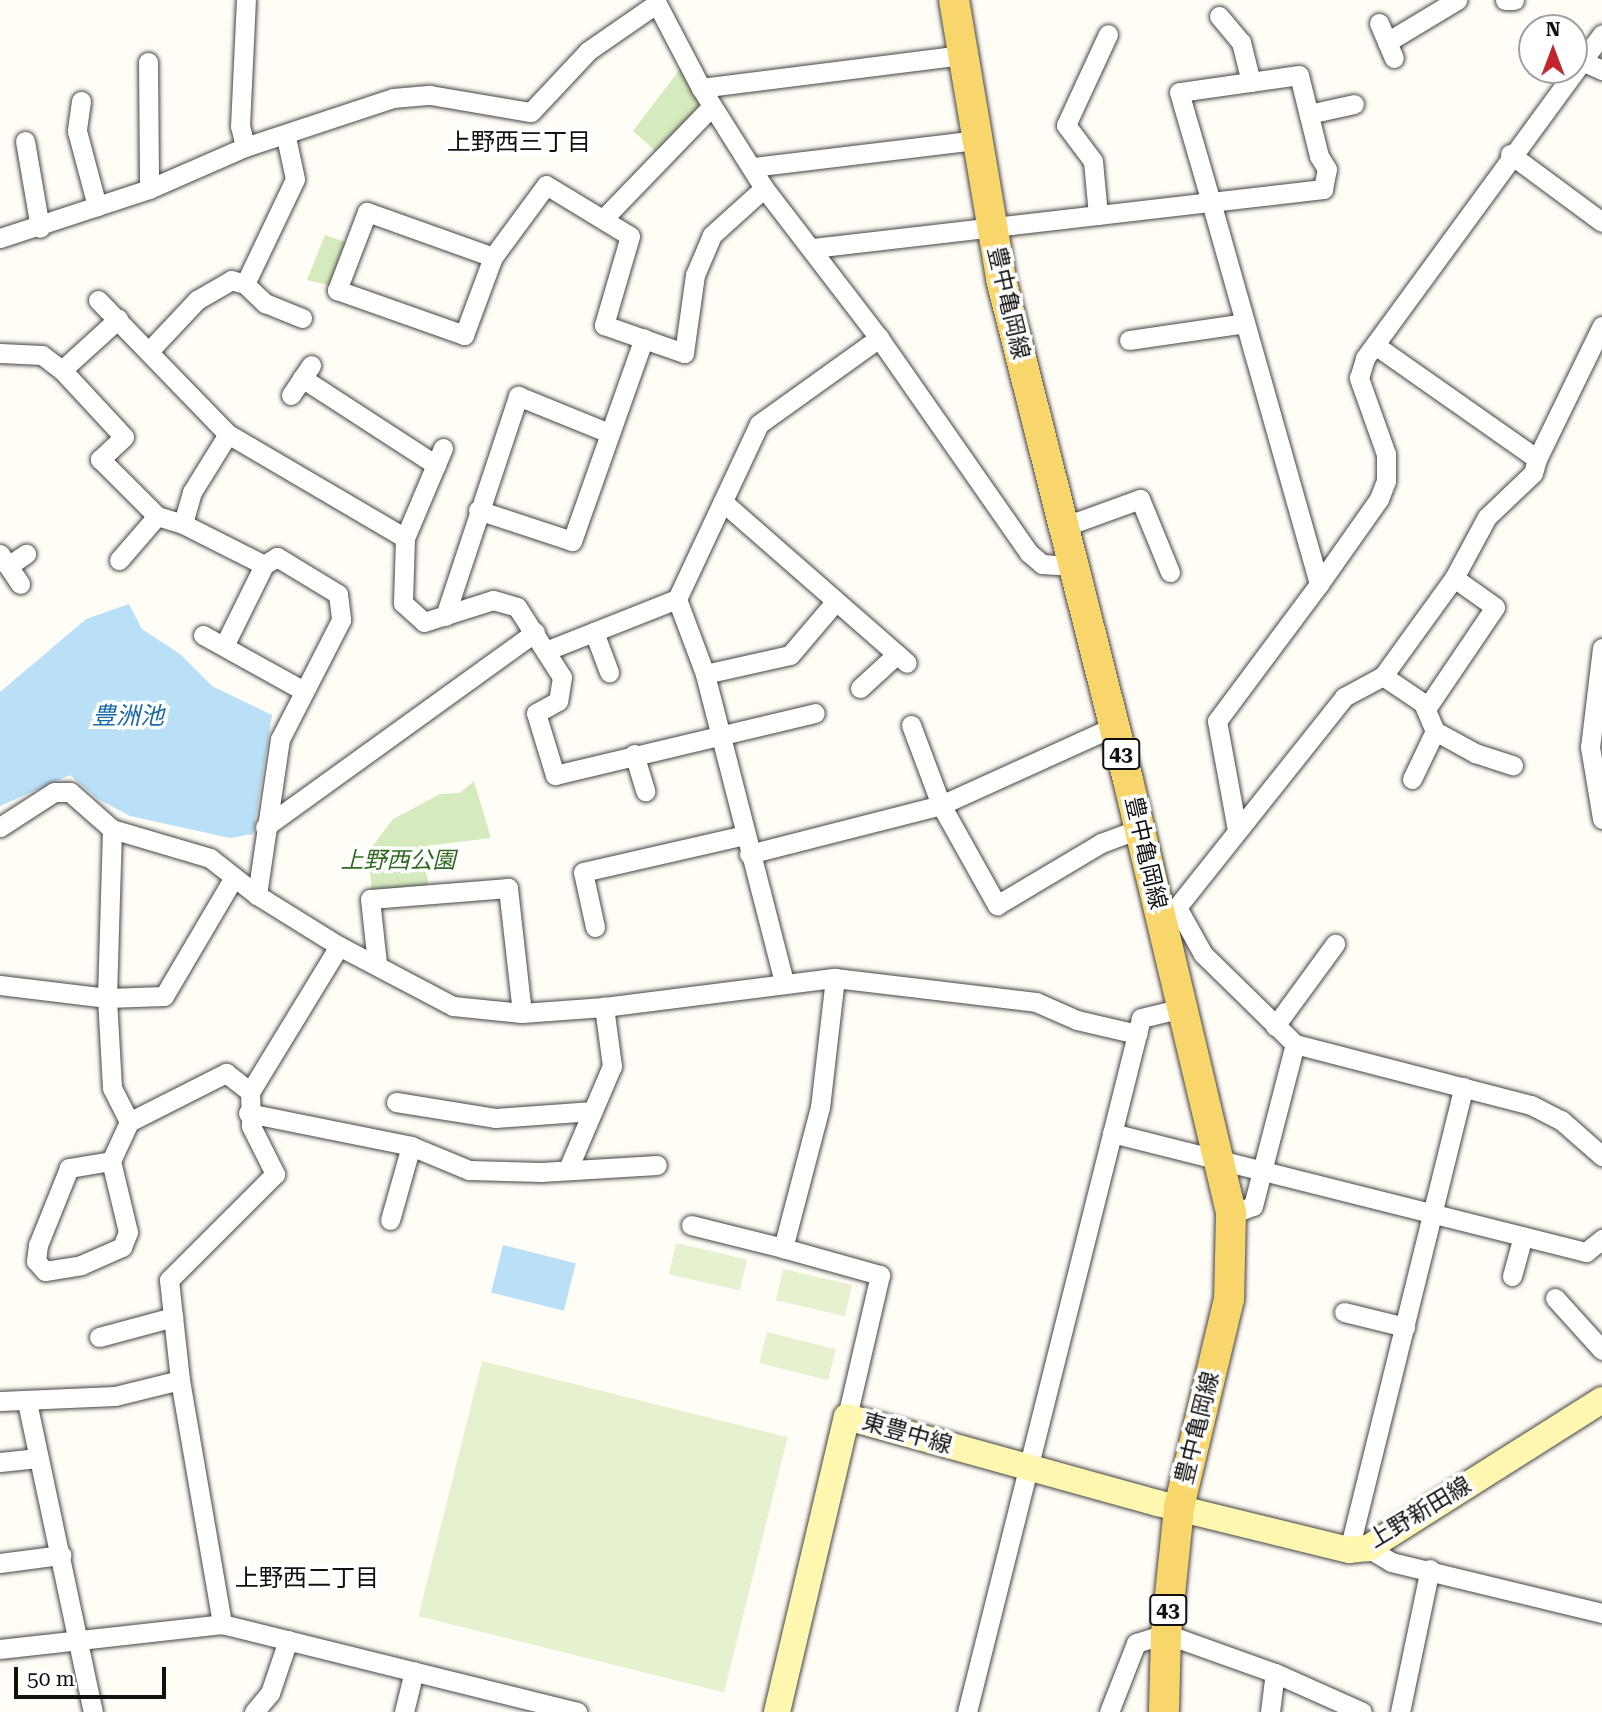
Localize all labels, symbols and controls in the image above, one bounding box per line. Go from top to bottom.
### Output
north arrow [1518,14,1588,84]
text: N [1546,18,1560,41]
district label: 上野西三丁目 [447,129,591,157]
street label: 豊中亀岡線 [982,244,1034,362]
water label: 豊洲池 [92,703,164,731]
road number: 43 [1102,736,1140,772]
street label: 豊中亀岡線 [1119,794,1171,912]
park label: 上野西公園 [341,847,455,875]
street label: 豊中亀岡線 [1171,1369,1225,1487]
street label: 東豊中線 [859,1408,955,1460]
street label: 上野新田線 [1364,1472,1476,1554]
district label: 上野西二丁目 [235,1565,379,1593]
road number: 43 [1149,1592,1187,1628]
scale bar [18,1652,170,1696]
text: 50 m [27,1667,75,1691]

